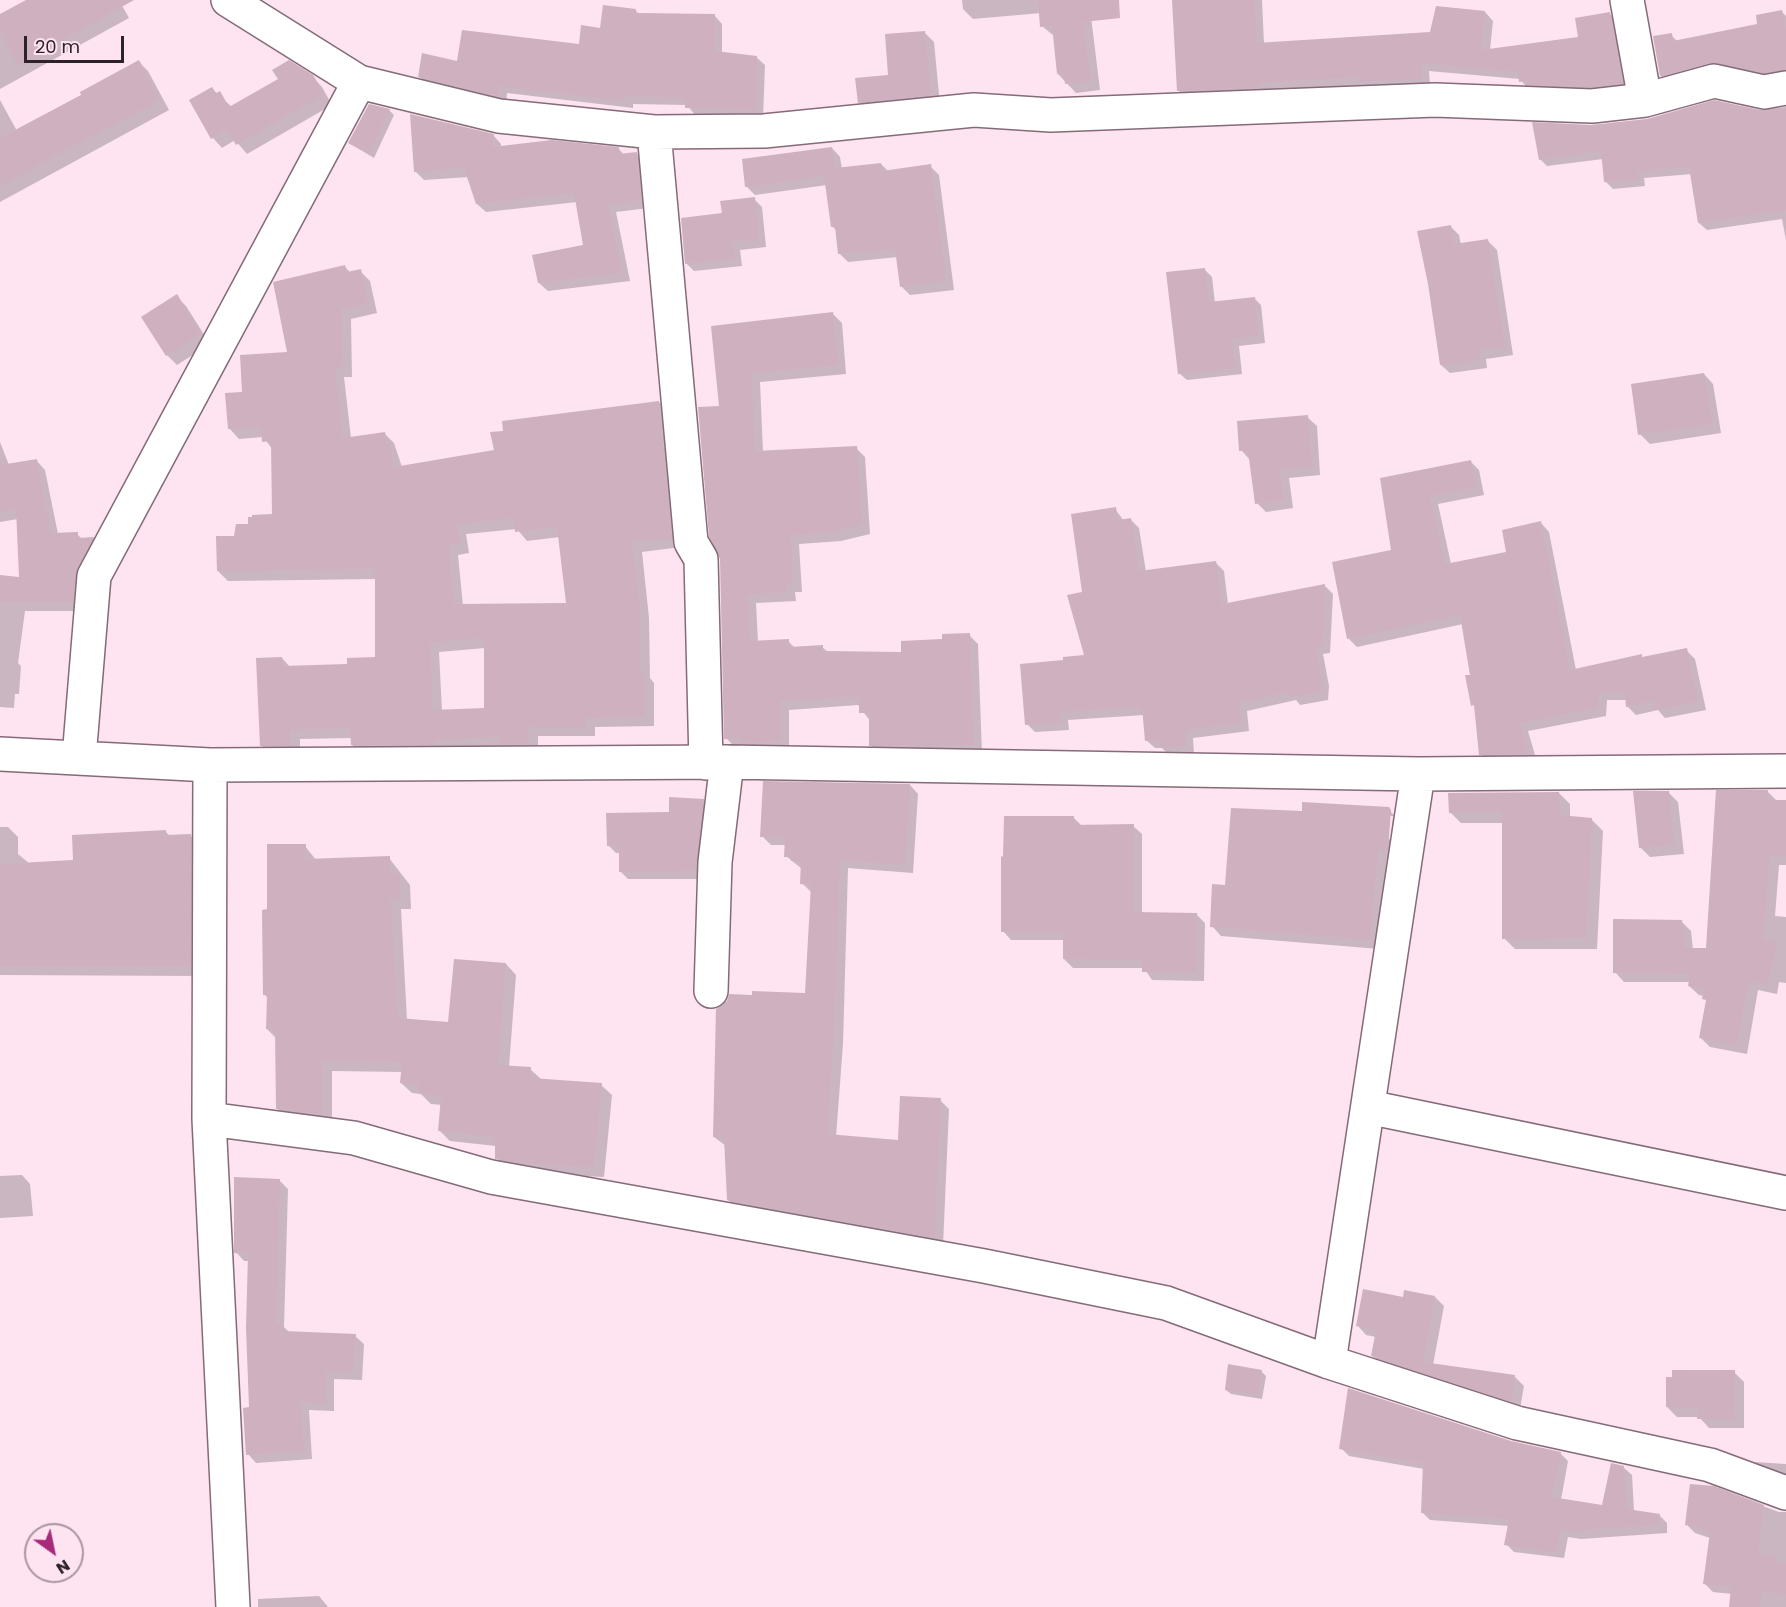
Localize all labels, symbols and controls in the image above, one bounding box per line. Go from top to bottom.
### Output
scale bar [27,24,128,62]
text: 20 m [35,34,80,59]
north arrow [24,1523,84,1583]
text: N [52,1554,74,1580]

